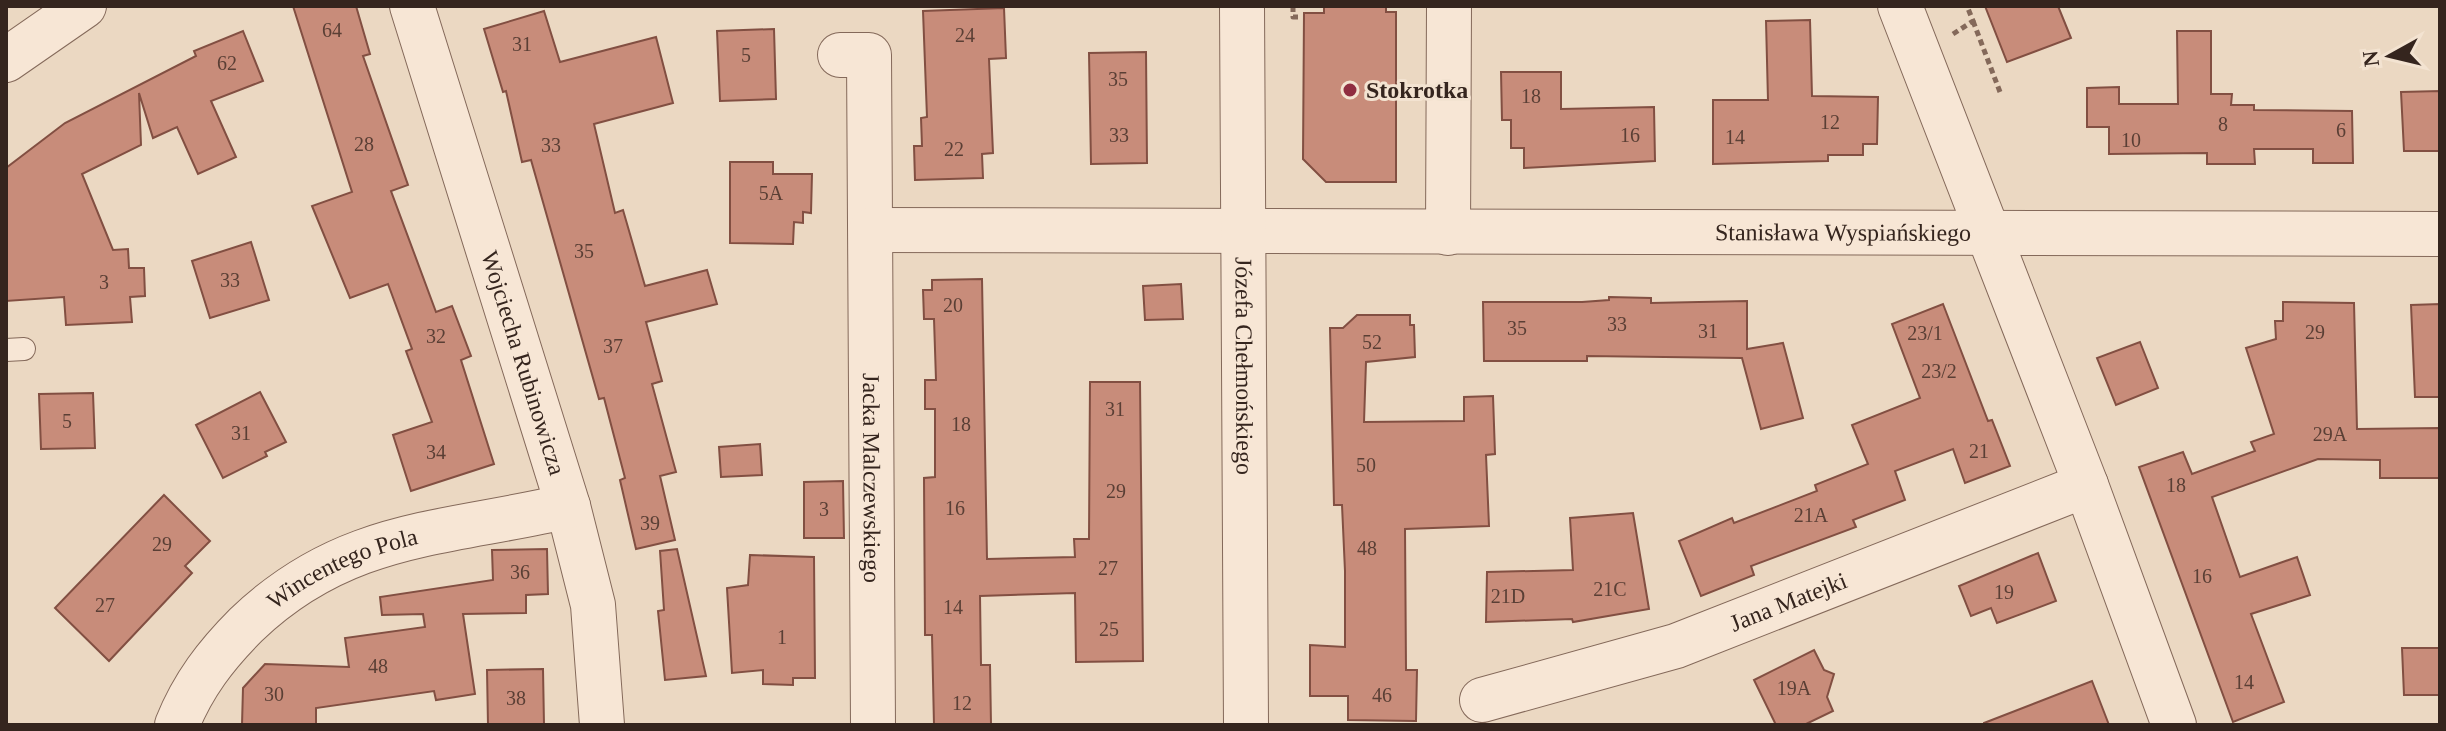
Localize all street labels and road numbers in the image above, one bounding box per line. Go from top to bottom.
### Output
street label: Stanisława Wyspiańskiego [1715,219,1971,246]
street label: Wojciecha Rubinowicza [476,248,571,479]
street label: Józefa Chełmońskiego [1230,257,1258,475]
street label: Jacka Malczewskiego [858,373,885,583]
street label: Wincentego Pola [262,523,420,614]
street label: Jana Matejki [1726,567,1851,637]

